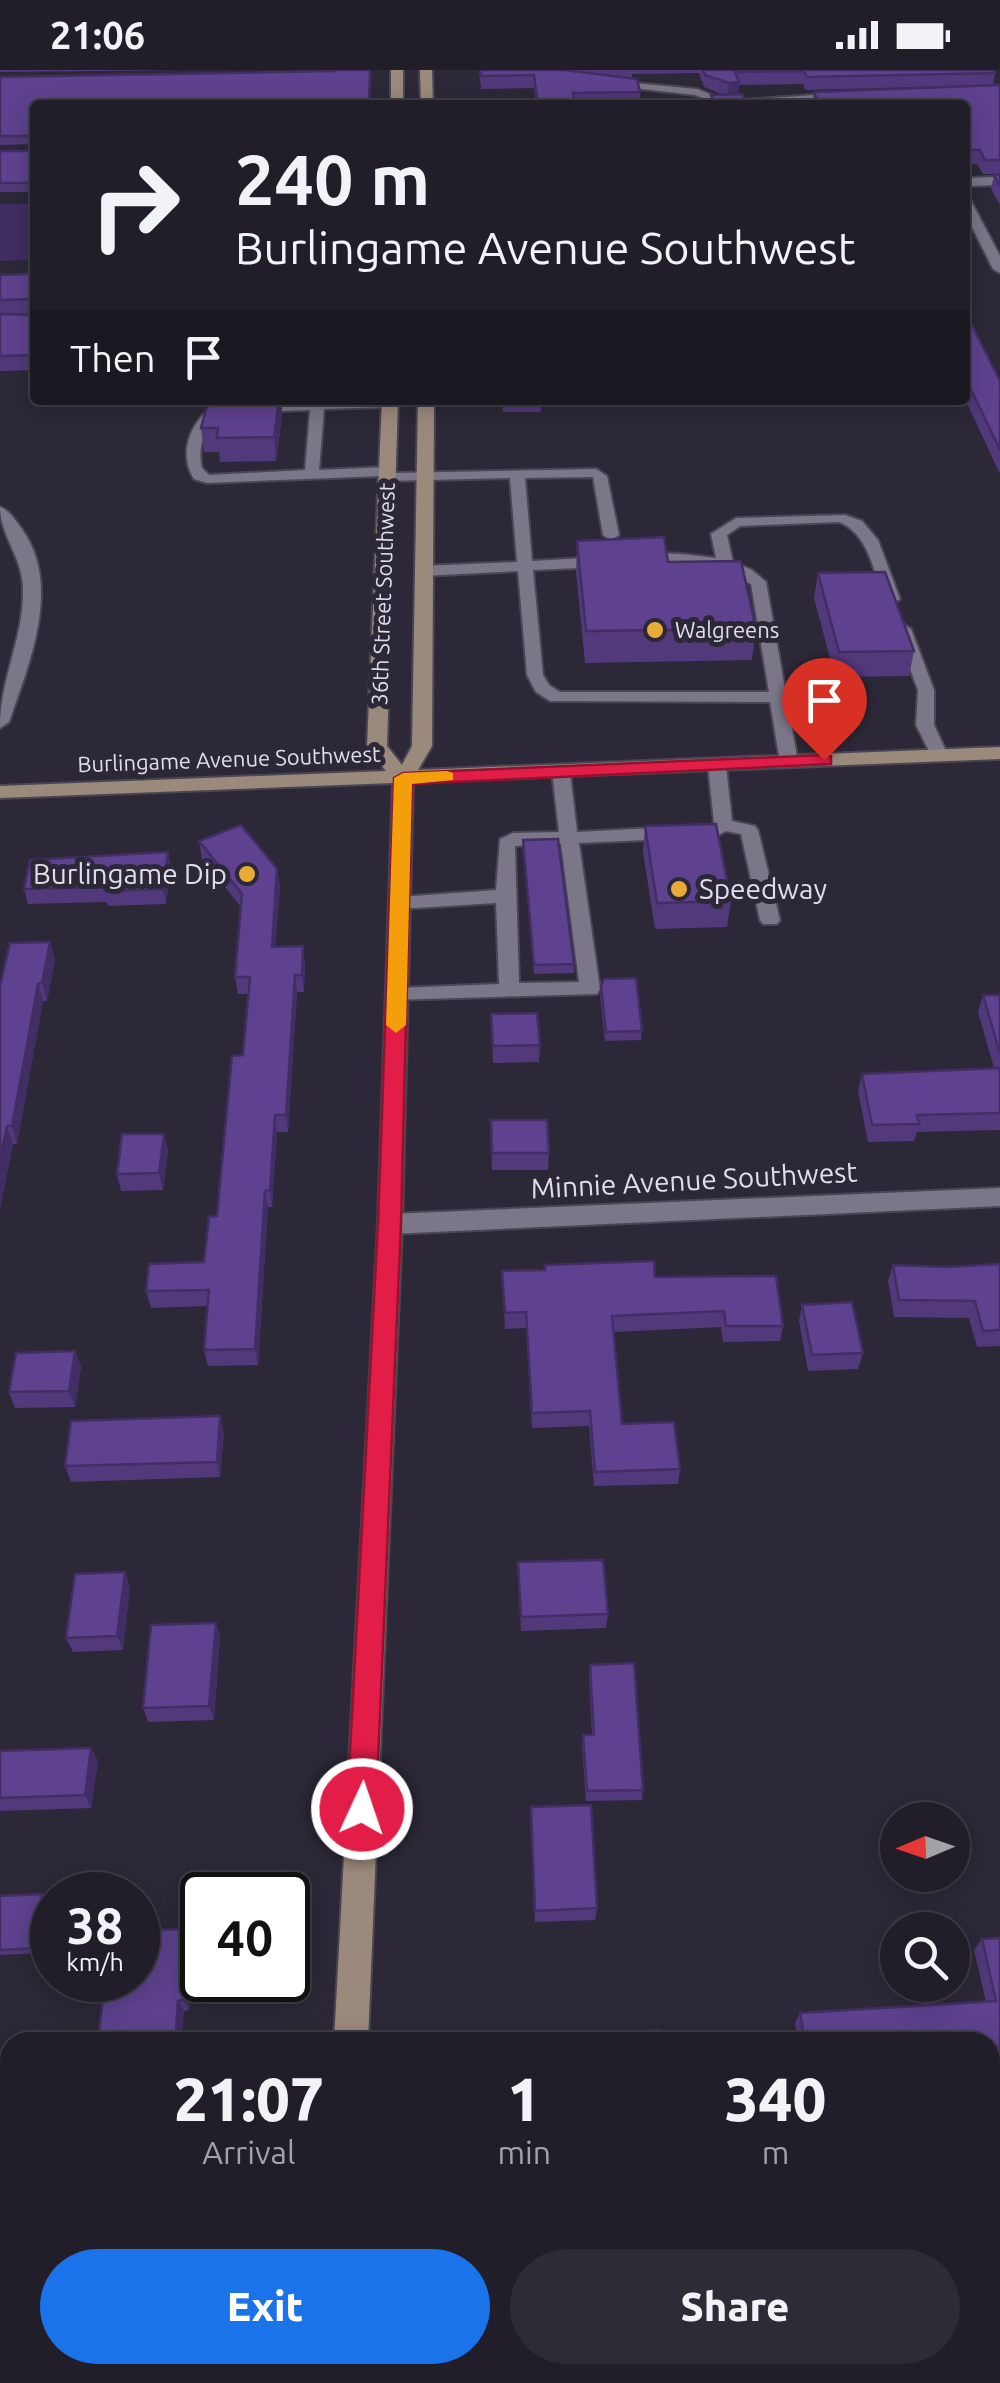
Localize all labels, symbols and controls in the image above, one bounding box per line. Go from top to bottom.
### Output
text: 21:06 [50,14,145,56]
icon: right [70,140,200,270]
text: 240 m [235,140,430,218]
text: Burlingame Avenue Southwest [235,222,856,273]
icon: arrive [176,330,231,385]
text: Then [70,337,156,379]
street label: 36th Street Southwest [366,482,399,706]
place label: Walgreens [675,617,779,642]
marker: Walgreens [644,619,666,641]
pin [782,658,867,761]
icon: arrive [797,673,852,728]
street label: Burlingame Avenue Southwest [77,741,381,776]
place label: Burlingame Dip [33,858,227,889]
marker: Burlingame Dip [236,863,258,885]
place label: Speedway [699,873,827,904]
marker: Speedway [668,878,690,900]
street label: Minnie Avenue Southwest [530,1155,858,1204]
position arrow [310,1757,414,1861]
north arrow [880,1802,970,1892]
map controls [880,1802,970,2002]
speed limit sign: 40 [180,1872,310,2002]
text: 38 [67,1897,123,1953]
button: search [880,1912,970,2002]
text: km/h [66,1948,124,1976]
text: 21:07 [174,2065,324,2132]
text: 1 [507,2065,541,2132]
text: 340 [725,2065,826,2132]
text: Arrival [202,2134,295,2170]
text: min [497,2134,551,2170]
text: m [762,2134,789,2170]
button: Exit [40,2249,490,2364]
button: Share [510,2249,960,2364]

